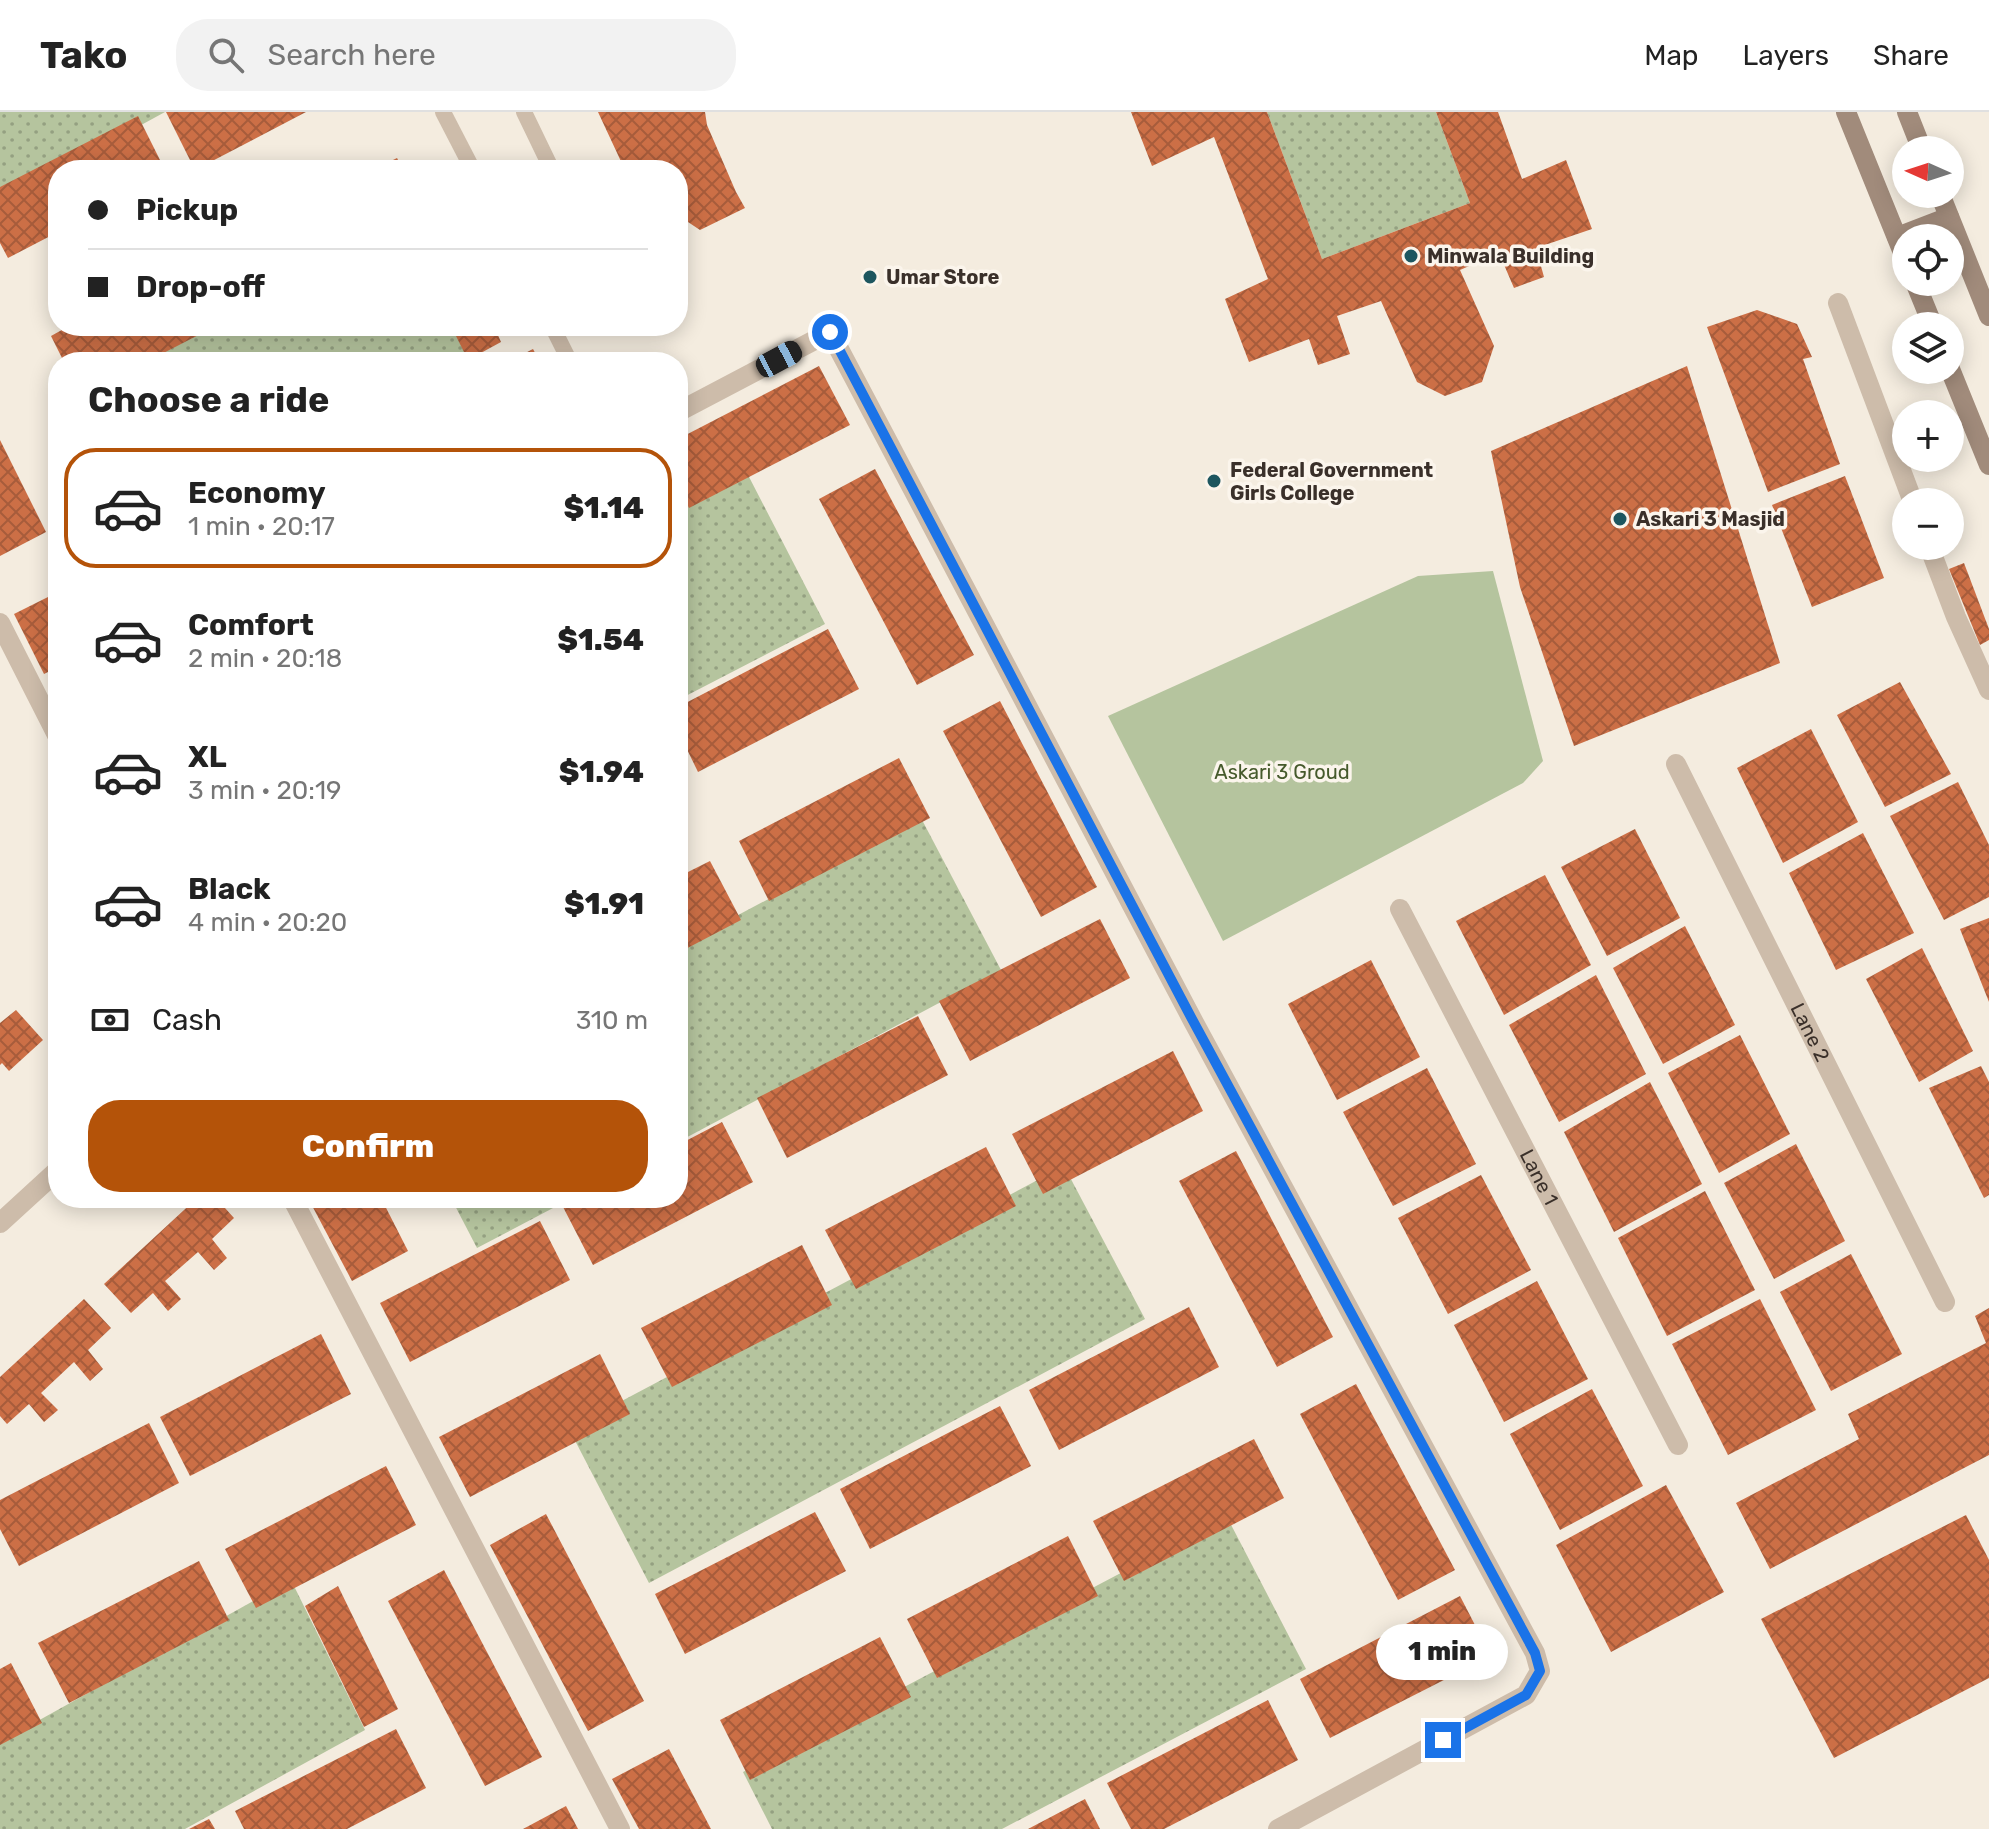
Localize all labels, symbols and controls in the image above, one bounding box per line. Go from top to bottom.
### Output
search box [176,19,736,91]
text: Tako [40,32,128,78]
icon: search [204,33,248,77]
text: Search here [268,37,436,73]
text: Map [1644,39,1699,72]
text: Layers [1743,39,1829,72]
text: Share [1873,39,1949,72]
north arrow [1892,136,1964,208]
map controls [1892,136,1964,560]
text: Pickup [136,192,238,228]
button: locate [1892,224,1964,296]
place label: Minwala Building [1427,244,1594,268]
marker: Minwala Building [1402,247,1420,265]
place label: Umar Store [886,265,999,289]
marker: Umar Store [861,268,879,286]
text: Drop-off [136,269,265,305]
button: layers [1892,312,1964,384]
route start [812,314,848,350]
car [752,337,806,381]
text: Choose a ride [88,378,329,421]
button: + [1892,400,1964,472]
place label: Federal Government Girls College [1230,458,1433,505]
icon: car [92,472,164,544]
marker: Federal Government Girls College [1205,472,1223,490]
text: Economy [188,475,326,511]
button: − [1892,488,1964,560]
text: $1.14 [563,490,644,526]
place label: Askari 3 Masjid [1636,507,1785,531]
marker: Askari 3 Masjid [1611,510,1629,528]
text: 1 min · 20:17 [188,511,335,542]
icon: car [92,604,164,676]
text: Comfort [188,607,314,643]
text: $1.54 [557,622,644,658]
text: 2 min · 20:18 [188,643,342,674]
icon: car [92,736,164,808]
text: XL [188,739,227,775]
text: $1.94 [559,754,644,790]
park label: Askari 3 Groud [1214,760,1350,784]
text: 3 min · 20:19 [188,775,341,806]
icon: car [92,868,164,940]
text: Black [188,871,271,907]
text: $1.91 [564,886,644,922]
text: 4 min · 20:20 [188,907,347,938]
icon: cash [88,998,132,1042]
street label: Lane 2 [1786,999,1835,1066]
text: Cash [152,1002,222,1038]
text: 310 m [576,1005,648,1036]
button: Confirm [88,1100,648,1192]
street label: Lane 1 [1515,1145,1563,1209]
callout: 1 min [1377,1624,1509,1680]
text: 1 min [1408,1636,1476,1667]
route end [1425,1722,1461,1758]

